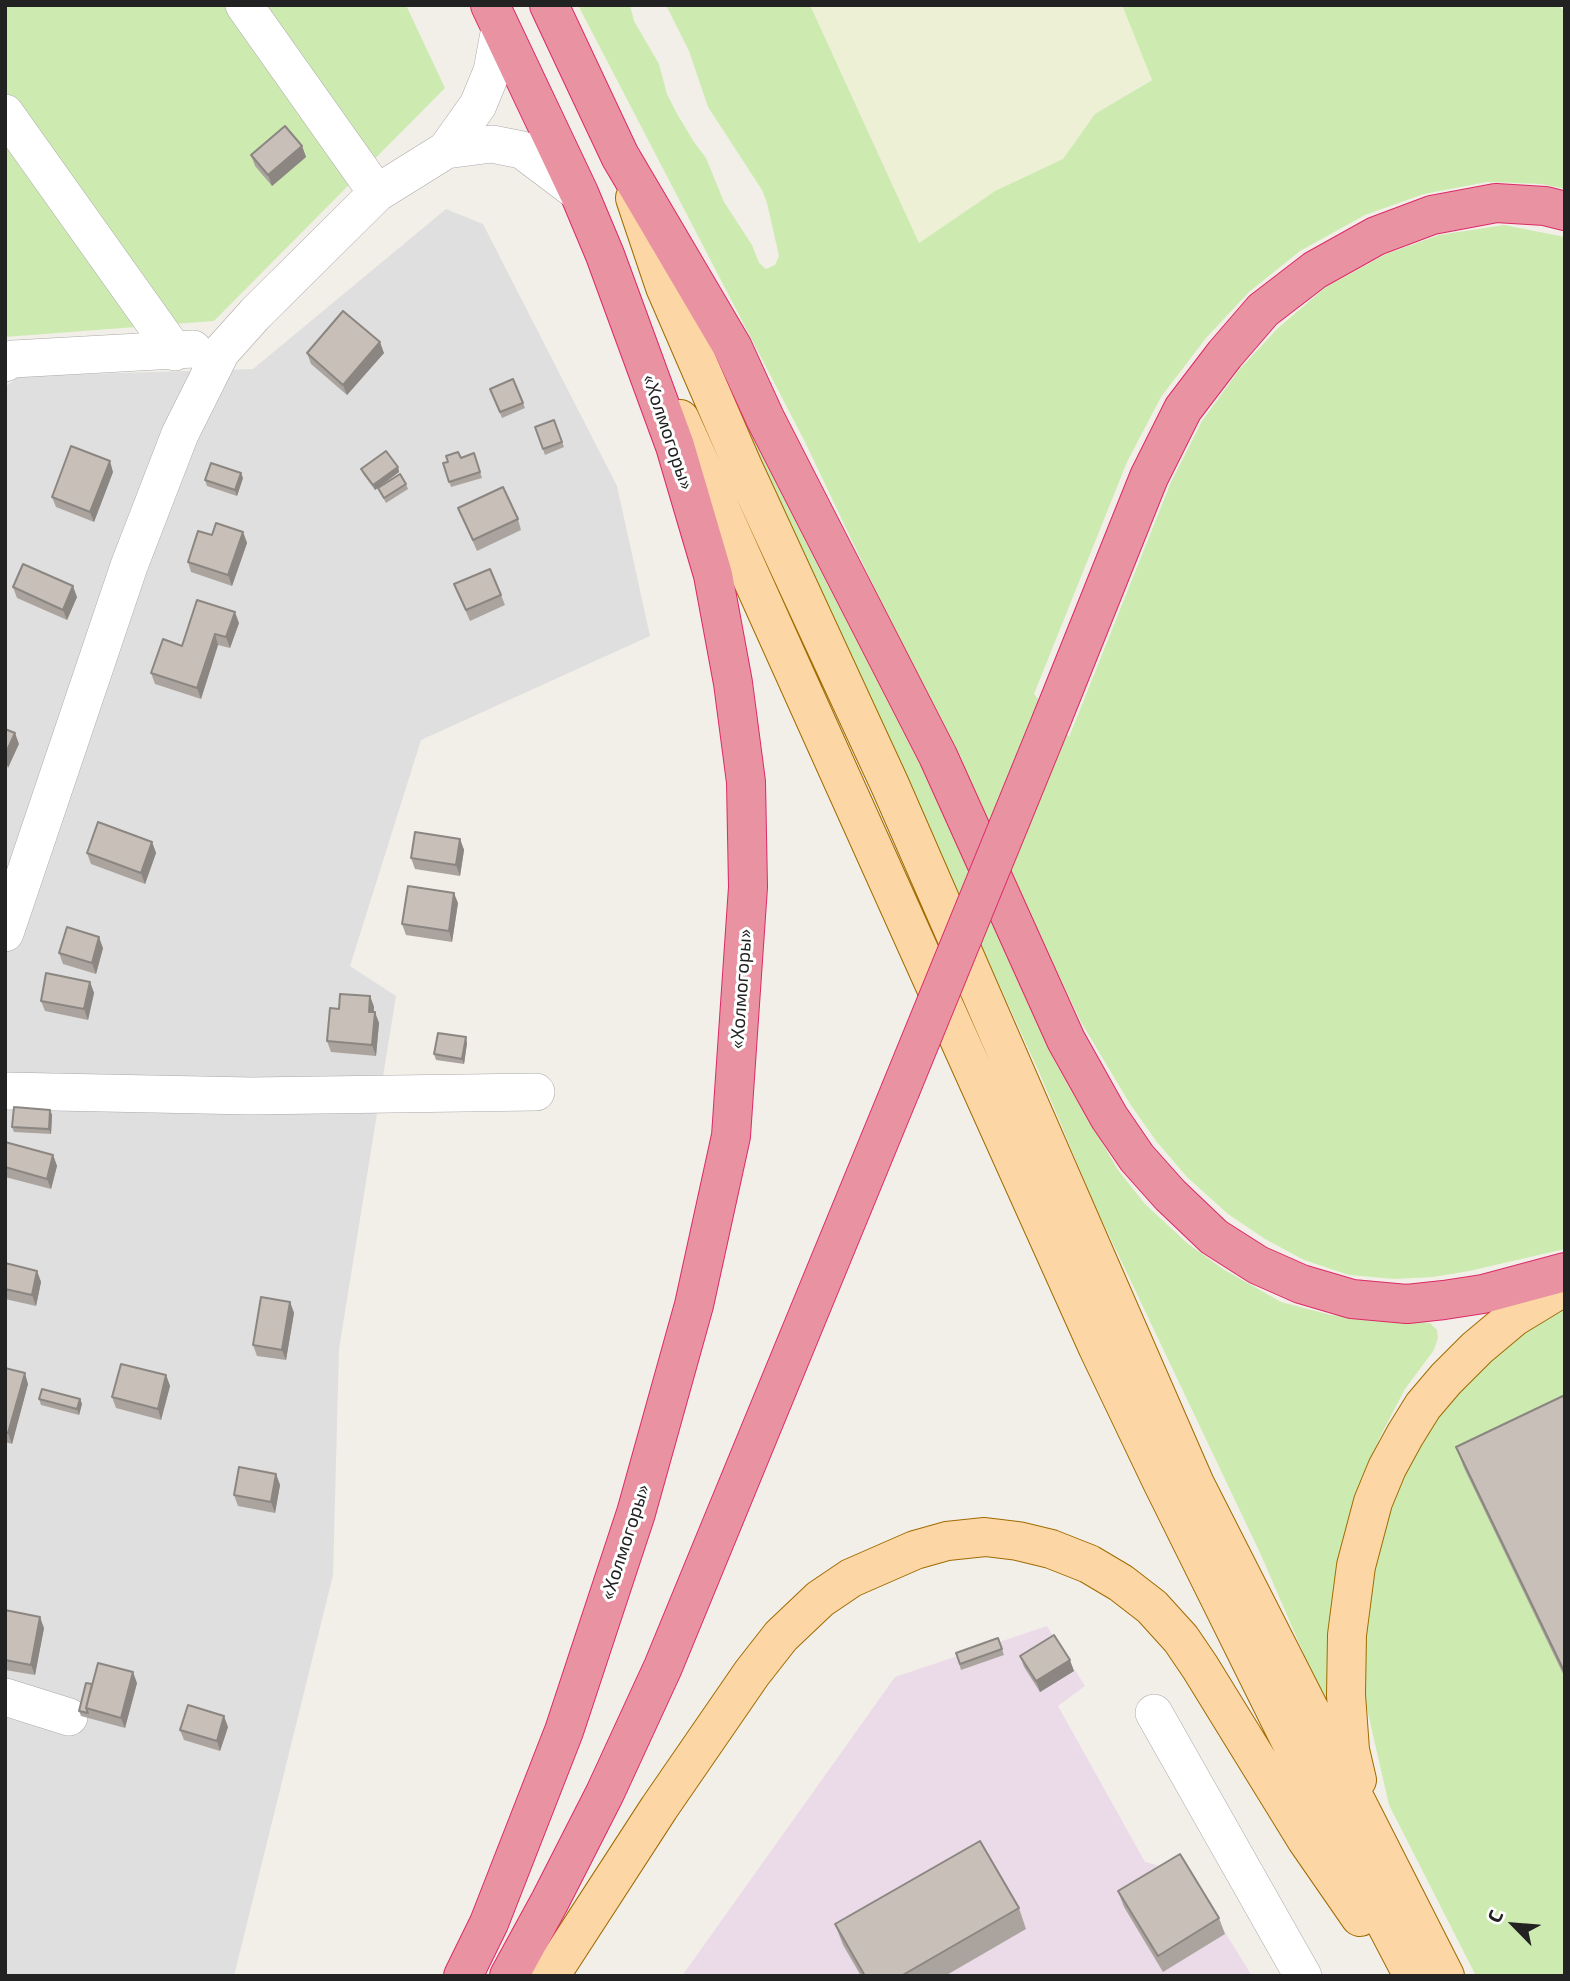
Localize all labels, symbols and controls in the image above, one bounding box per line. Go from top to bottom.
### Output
street label: «Холмогоры» [638,371,698,493]
street label: «Холмогоры» [725,928,757,1050]
street label: «Холмогоры» [596,1481,654,1603]
north arrow [1479,1890,1549,1960]
text: С [1482,1906,1507,1926]

